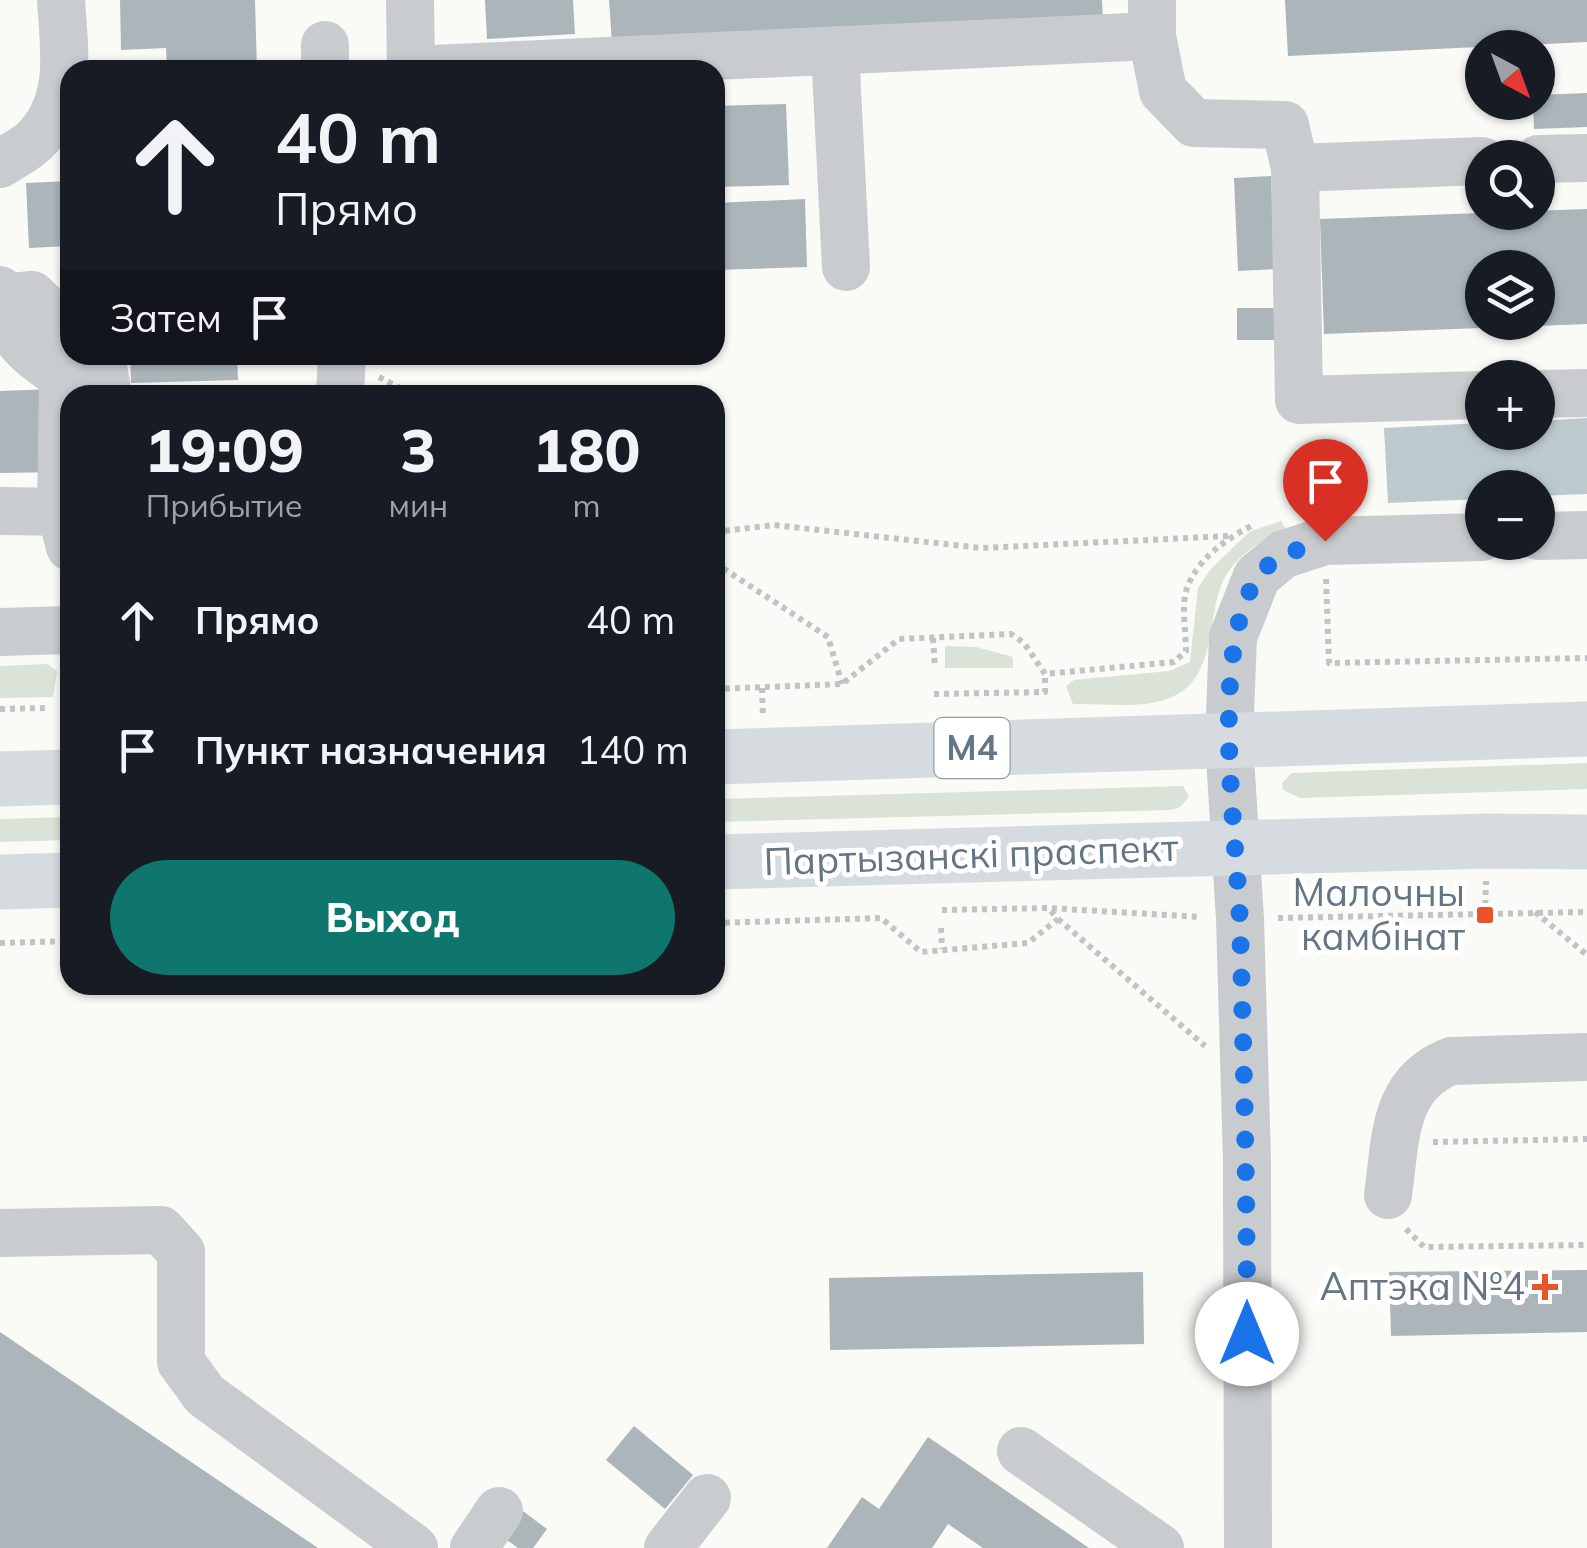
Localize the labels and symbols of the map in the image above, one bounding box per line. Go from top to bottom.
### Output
north arrow [1465,30,1555,120]
pin [1283,439,1368,542]
road number: М4 [934,718,1010,778]
street label: Партызанскі праспект [763,823,1180,885]
place label: Малочны камбінат [1292,868,1466,960]
marker: Малочны камбінат [1474,904,1496,926]
place label: Аптэка №4 [1320,1262,1525,1310]
marker: Аптэка №4 [1534,1276,1556,1298]
position arrow [1195,1282,1299,1386]

